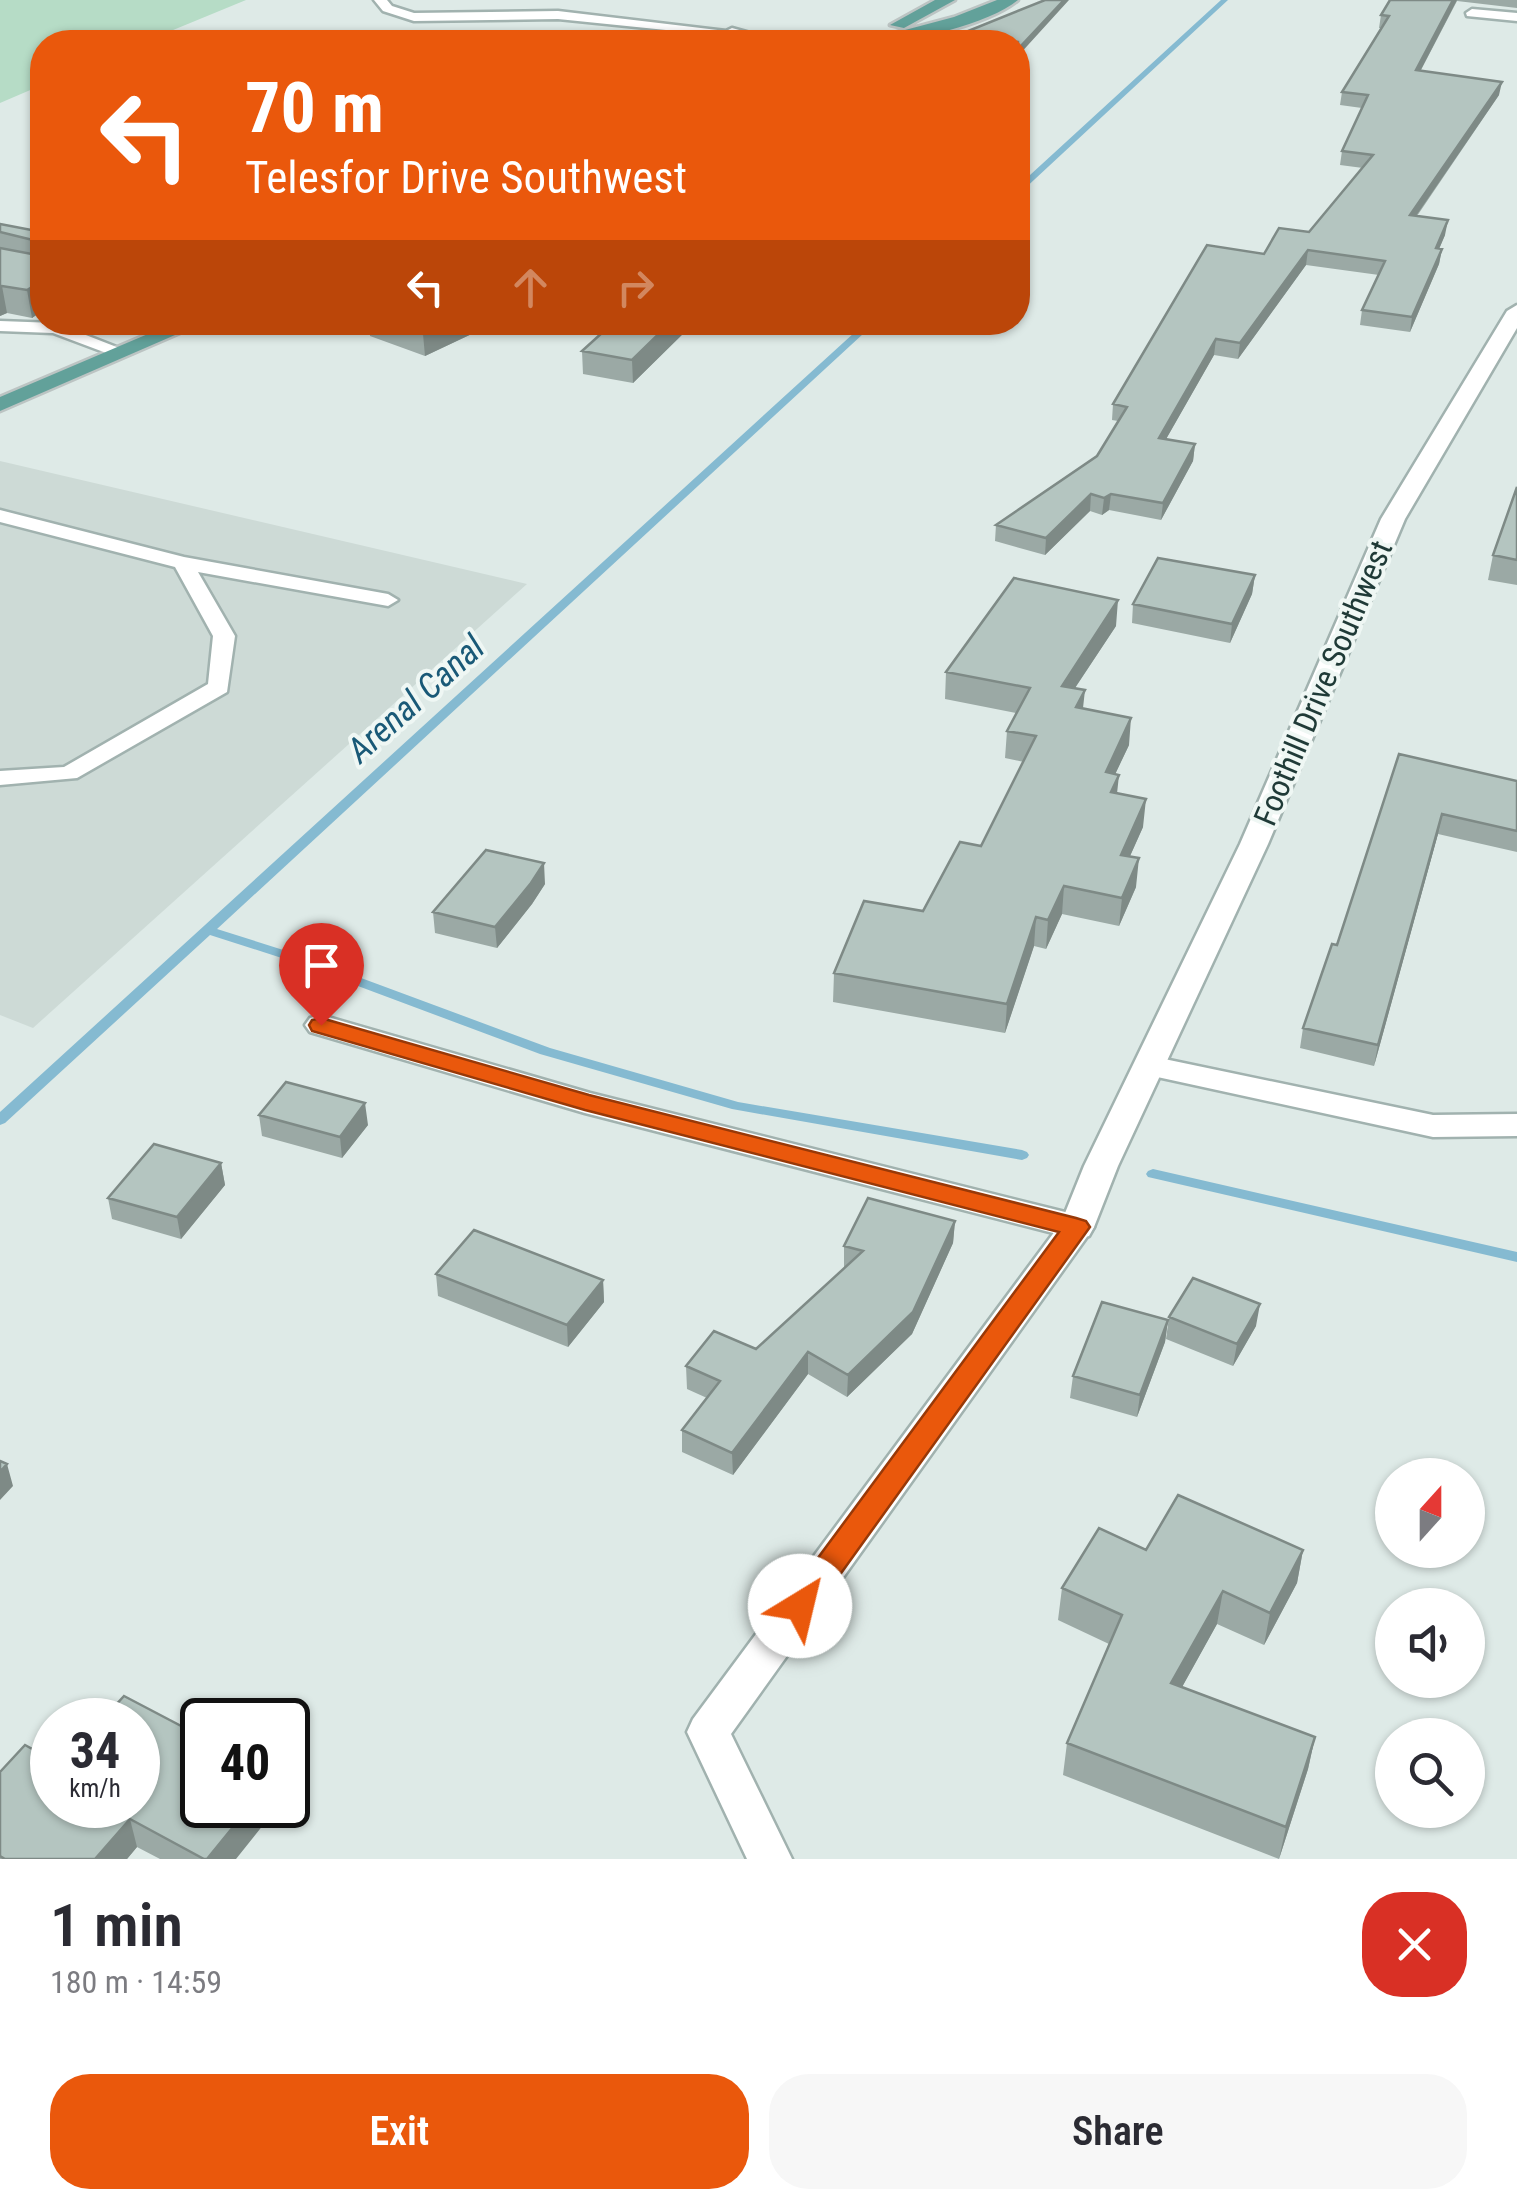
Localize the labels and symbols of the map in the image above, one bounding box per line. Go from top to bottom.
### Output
street label: Foothill Drive Southwest [1246,535,1400,831]
water label: Arenal Canal [338,626,494,772]
pin [279,923,364,1026]
north arrow [1375,1458,1485,1568]
position arrow [748,1554,852,1658]
speed limit sign: 40 [180,1698,310,1828]

